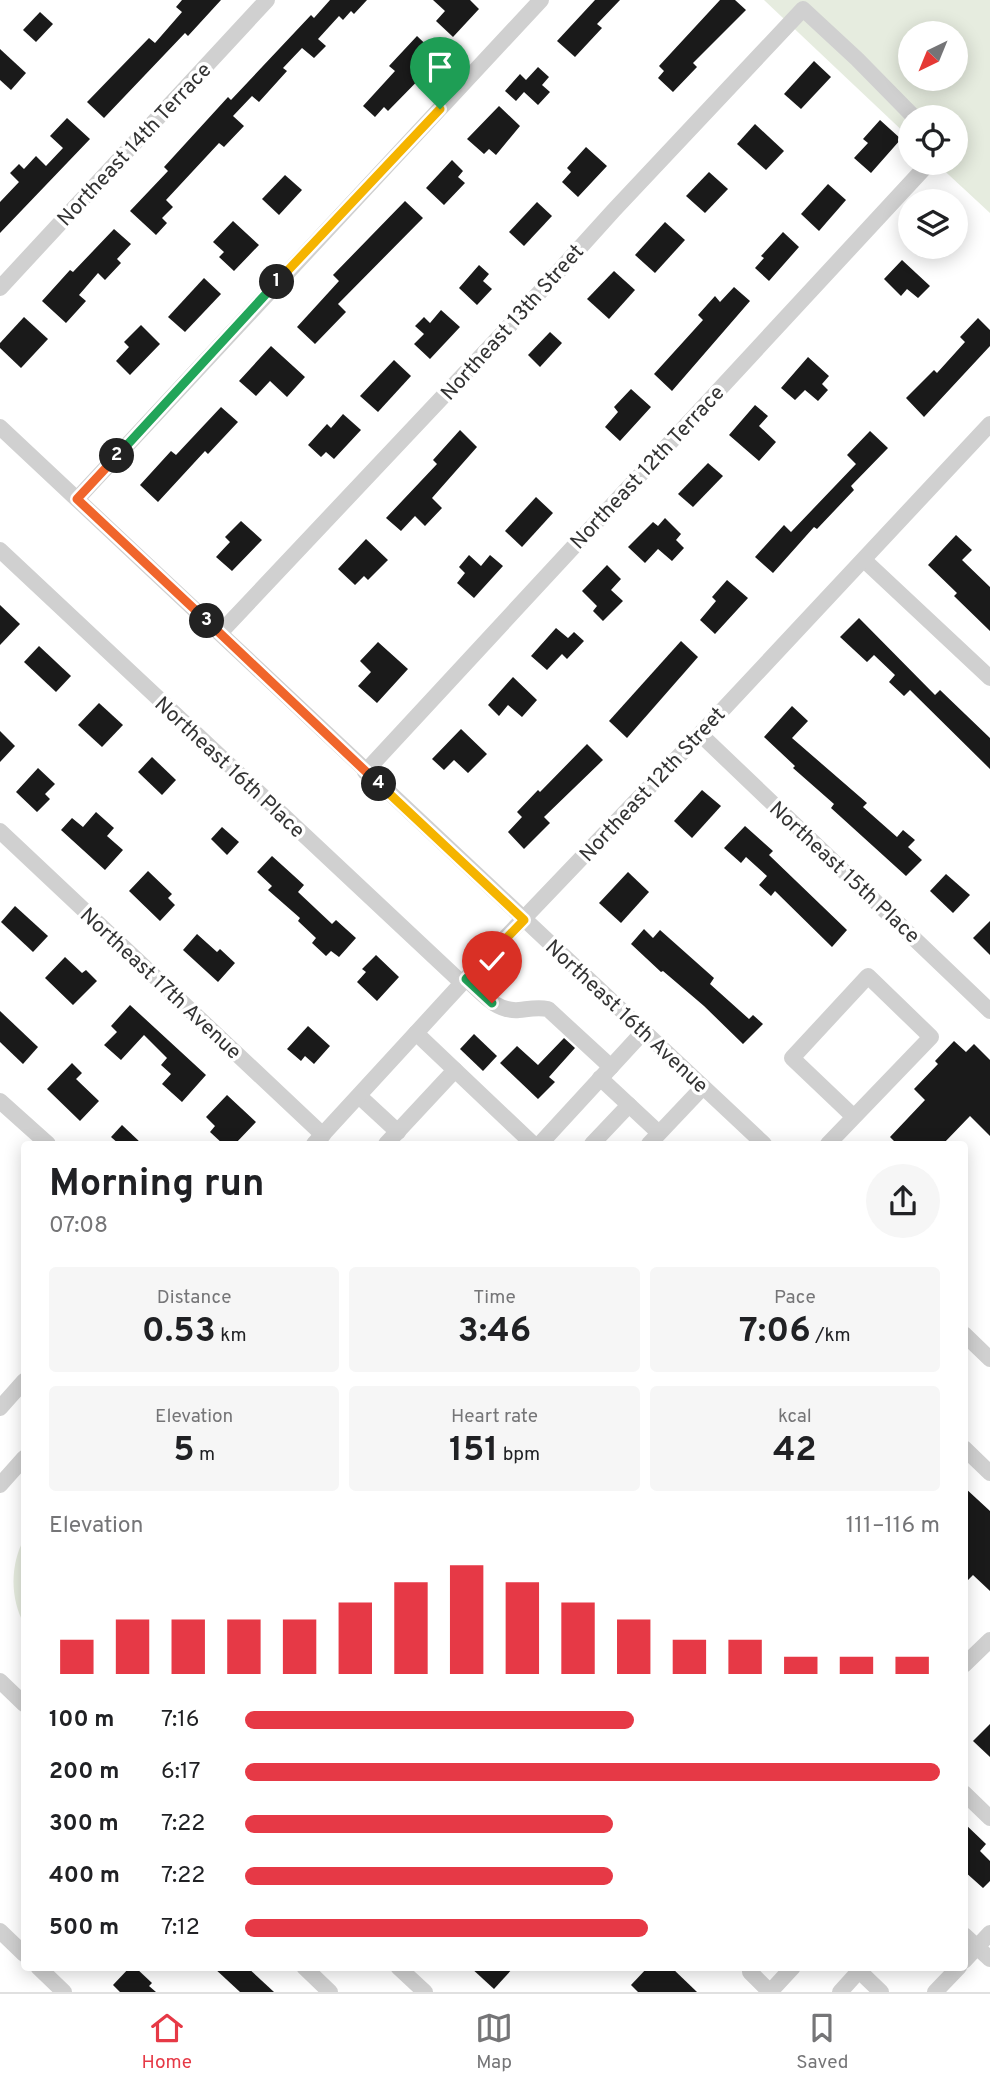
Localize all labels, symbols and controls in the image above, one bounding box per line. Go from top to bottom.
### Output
north arrow [898,21,968,91]
map controls [898,21,968,259]
pin [410,37,470,109]
icon: arrive [421,48,459,86]
street label: Northeast 14th Terrace [52,57,218,233]
button: locate [898,105,968,175]
button: layers [898,189,968,259]
street label: Northeast 13th Street [436,239,591,407]
pin: 1 [260,264,294,300]
text: 1 [273,269,280,293]
street label: Northeast 12th Terrace [565,380,731,556]
pin: 2 [100,438,134,474]
text: 2 [111,443,122,467]
pin: 3 [190,604,224,638]
text: 3 [201,608,212,632]
street label: Northeast 16th Place [148,691,310,845]
street label: Northeast 12th Street [574,702,732,868]
pin: 4 [362,766,396,802]
text: 4 [372,771,385,795]
street label: Northeast 15th Place [763,796,925,950]
street label: Northeast 17th Avenue [74,902,246,1066]
pin [462,931,522,1003]
street label: Northeast 16th Avenue [539,934,713,1100]
icon: check [473,942,511,980]
text: Morning run [49,1161,265,1210]
button: share [866,1164,940,1238]
text: 07:08 [49,1212,108,1241]
text: Distance [157,1286,231,1310]
text: Time [473,1286,516,1310]
text: Pace [774,1286,816,1310]
text: 0.53 [142,1310,216,1354]
text: 3:46 [458,1310,531,1354]
text: 7:06 [739,1310,811,1354]
text: km [216,1324,247,1348]
text: /km [811,1324,851,1348]
text: Elevation [155,1405,233,1429]
text: Heart rate [451,1405,538,1429]
text: kcal [778,1405,812,1429]
text: 5 [173,1429,195,1473]
text: 151 [449,1429,498,1473]
text: 42 [773,1429,817,1473]
text: m [195,1443,215,1467]
text: bpm [498,1443,540,1467]
text: Elevation [49,1512,144,1541]
text: 111–116 m [846,1512,940,1541]
text: 100 m [49,1706,114,1735]
text: 7:16 [161,1706,200,1735]
text: 200 m [49,1758,119,1787]
text: 6:17 [161,1758,200,1787]
text: 300 m [49,1810,119,1839]
text: 7:22 [161,1810,205,1839]
text: 400 m [49,1862,120,1891]
text: 7:22 [161,1862,205,1891]
text: 500 m [49,1914,119,1943]
text: 7:12 [161,1914,200,1943]
tab: Home [142,2009,192,2075]
tab: Map [475,2009,513,2075]
tab: Saved [796,2009,848,2075]

